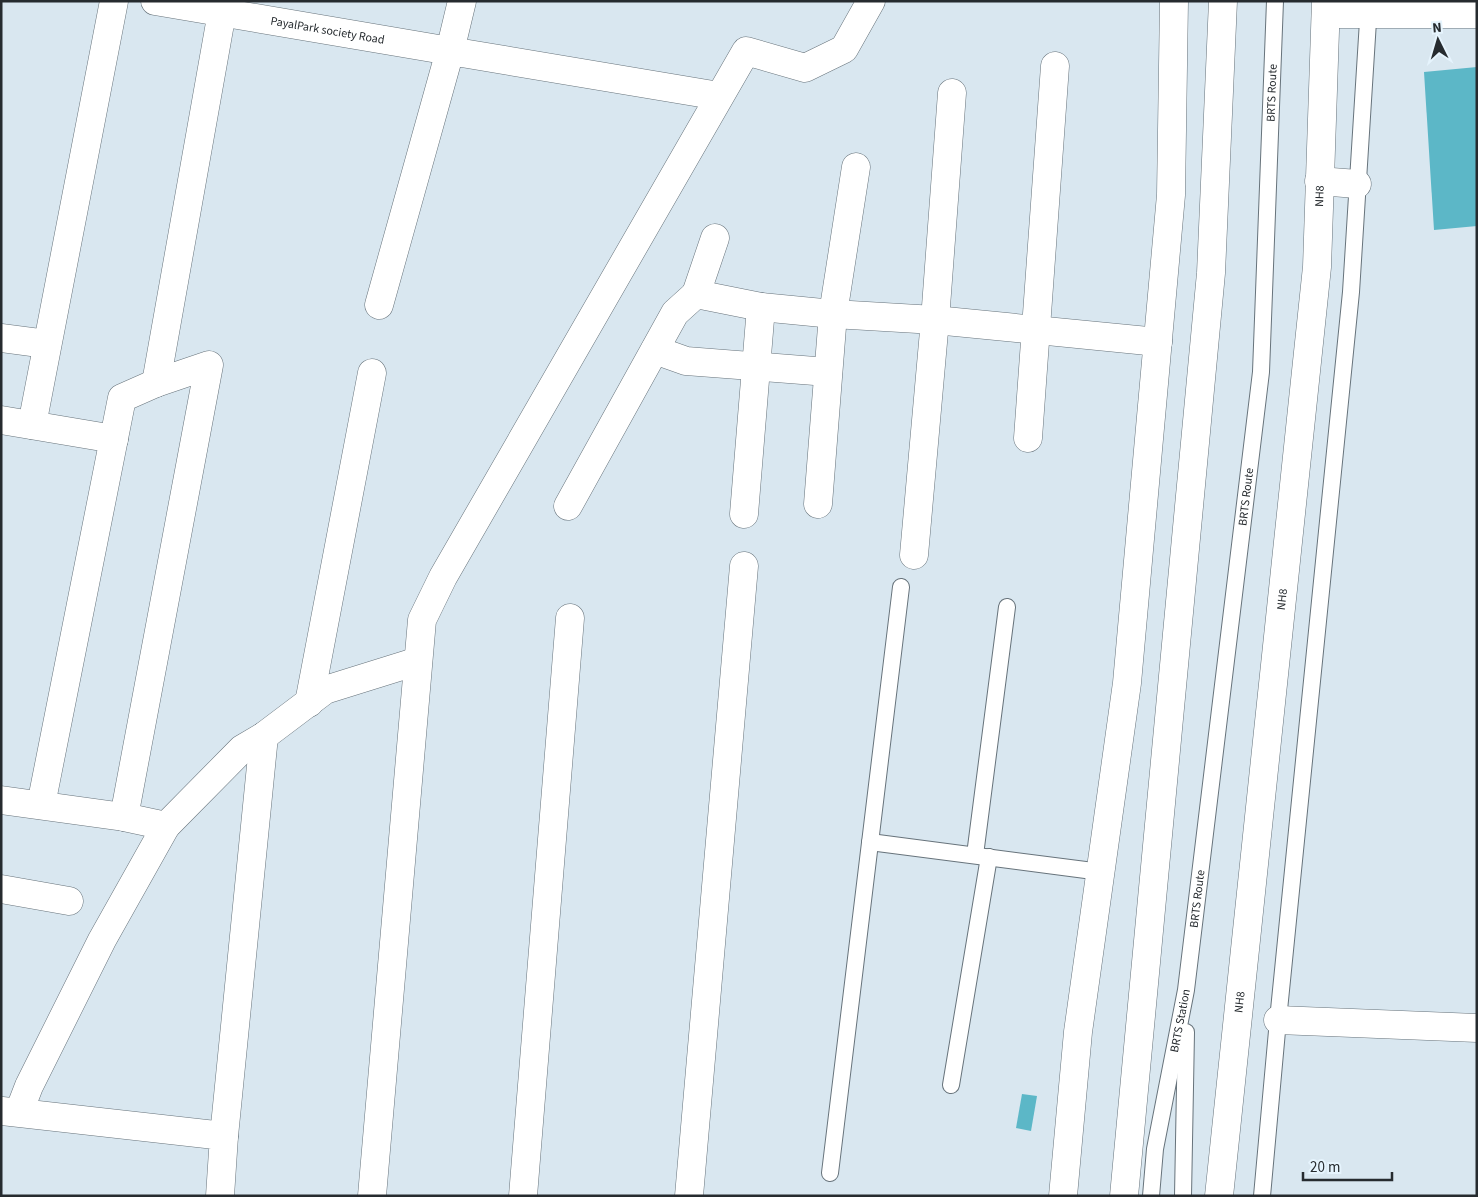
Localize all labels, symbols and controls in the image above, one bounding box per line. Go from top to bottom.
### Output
street label: PayalPark society Road [269,12,386,48]
north arrow [1413,15,1463,65]
text: N [1431,18,1442,38]
street label: BRTS Route [1262,63,1281,122]
street label: NH8 [1311,185,1328,207]
street label: BRTS Route [1234,467,1258,527]
street label: NH8 [1272,588,1292,611]
street label: BRTS Route [1185,869,1209,929]
street label: BRTS Station [1166,987,1195,1054]
street label: NH8 [1230,990,1249,1014]
scale bar [1303,1150,1392,1182]
text: 20 m [1310,1157,1340,1178]

